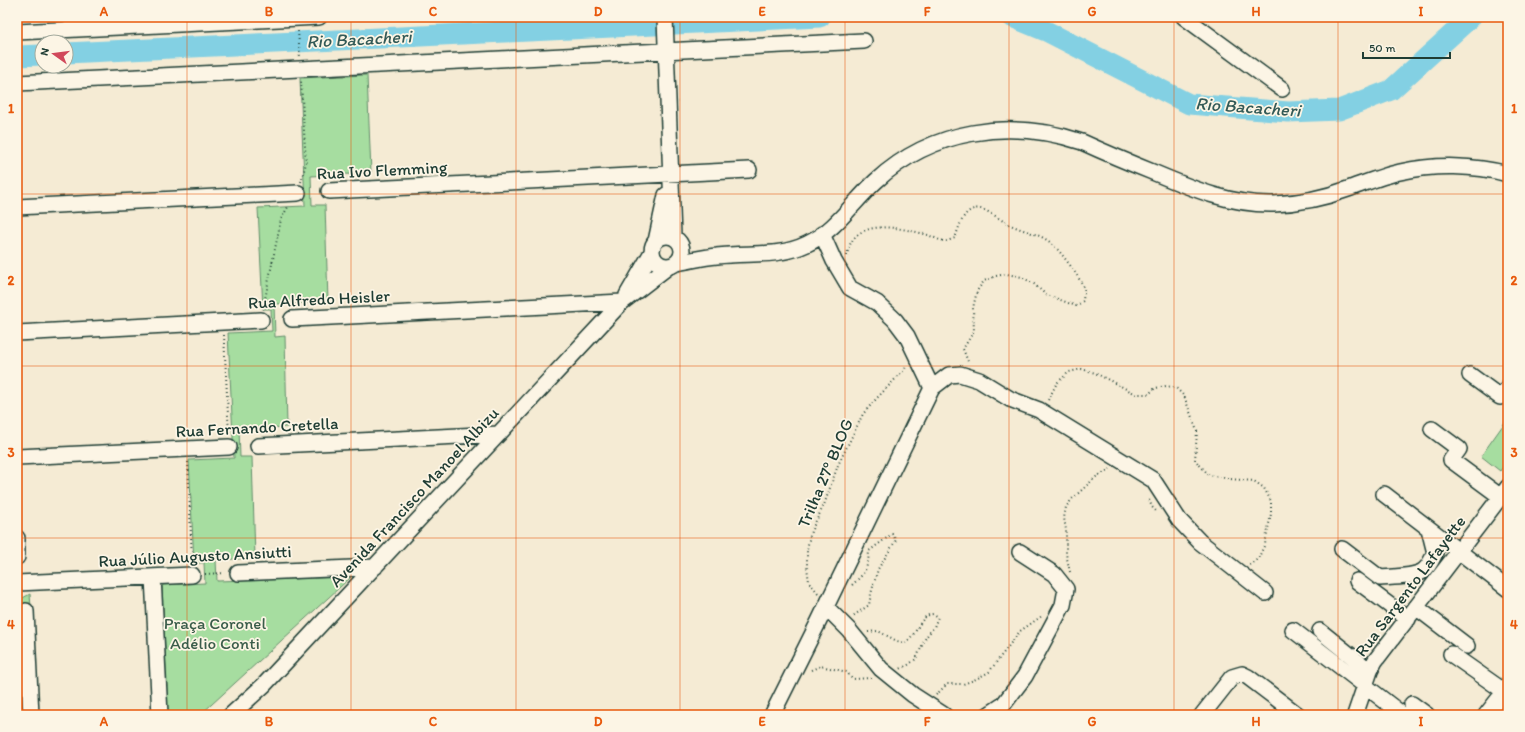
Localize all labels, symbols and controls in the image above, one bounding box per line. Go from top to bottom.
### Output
text: A [99,4,109,19]
text: B [265,4,274,19]
text: C [429,4,438,19]
text: D [594,4,603,19]
text: E [758,4,766,19]
text: F [924,4,931,19]
text: G [1088,4,1097,19]
text: H [1252,4,1261,19]
text: I [1419,4,1424,19]
water label: Rio Bacacheri [306,25,415,53]
north arrow [34,34,74,74]
scale bar [1363,34,1450,60]
text: 50 m [1369,41,1395,55]
text: N [38,47,52,57]
water label: Rio Bacacheri [1195,92,1304,122]
text: 1 [8,101,14,116]
text: 1 [1511,101,1517,116]
street label: Rua Ivo Flemming [316,157,448,183]
text: 2 [8,273,15,288]
text: 2 [1511,273,1518,288]
street label: Rua Alfredo Heisler [247,285,391,313]
street label: Avenida Francisco Manoel Albizu [325,403,503,591]
street label: Rua Fernando Cretella [175,413,339,441]
street label: Trilha 27º BLOG [793,416,857,530]
text: 3 [7,445,15,460]
text: 3 [1510,445,1518,460]
street label: Rua Sargento Lafayette [1350,512,1470,660]
street label: Rua Júlio Augusto Ansiutti [98,541,292,571]
park label: Praça Coronel Adélio Conti [164,613,266,653]
text: 4 [7,617,15,632]
text: 4 [1510,617,1518,632]
text: A [99,714,109,729]
text: B [265,714,274,729]
text: C [429,714,438,729]
text: D [594,714,603,729]
text: E [758,714,766,729]
text: F [924,714,931,729]
text: G [1088,714,1097,729]
text: H [1252,714,1261,729]
text: I [1419,714,1424,729]

